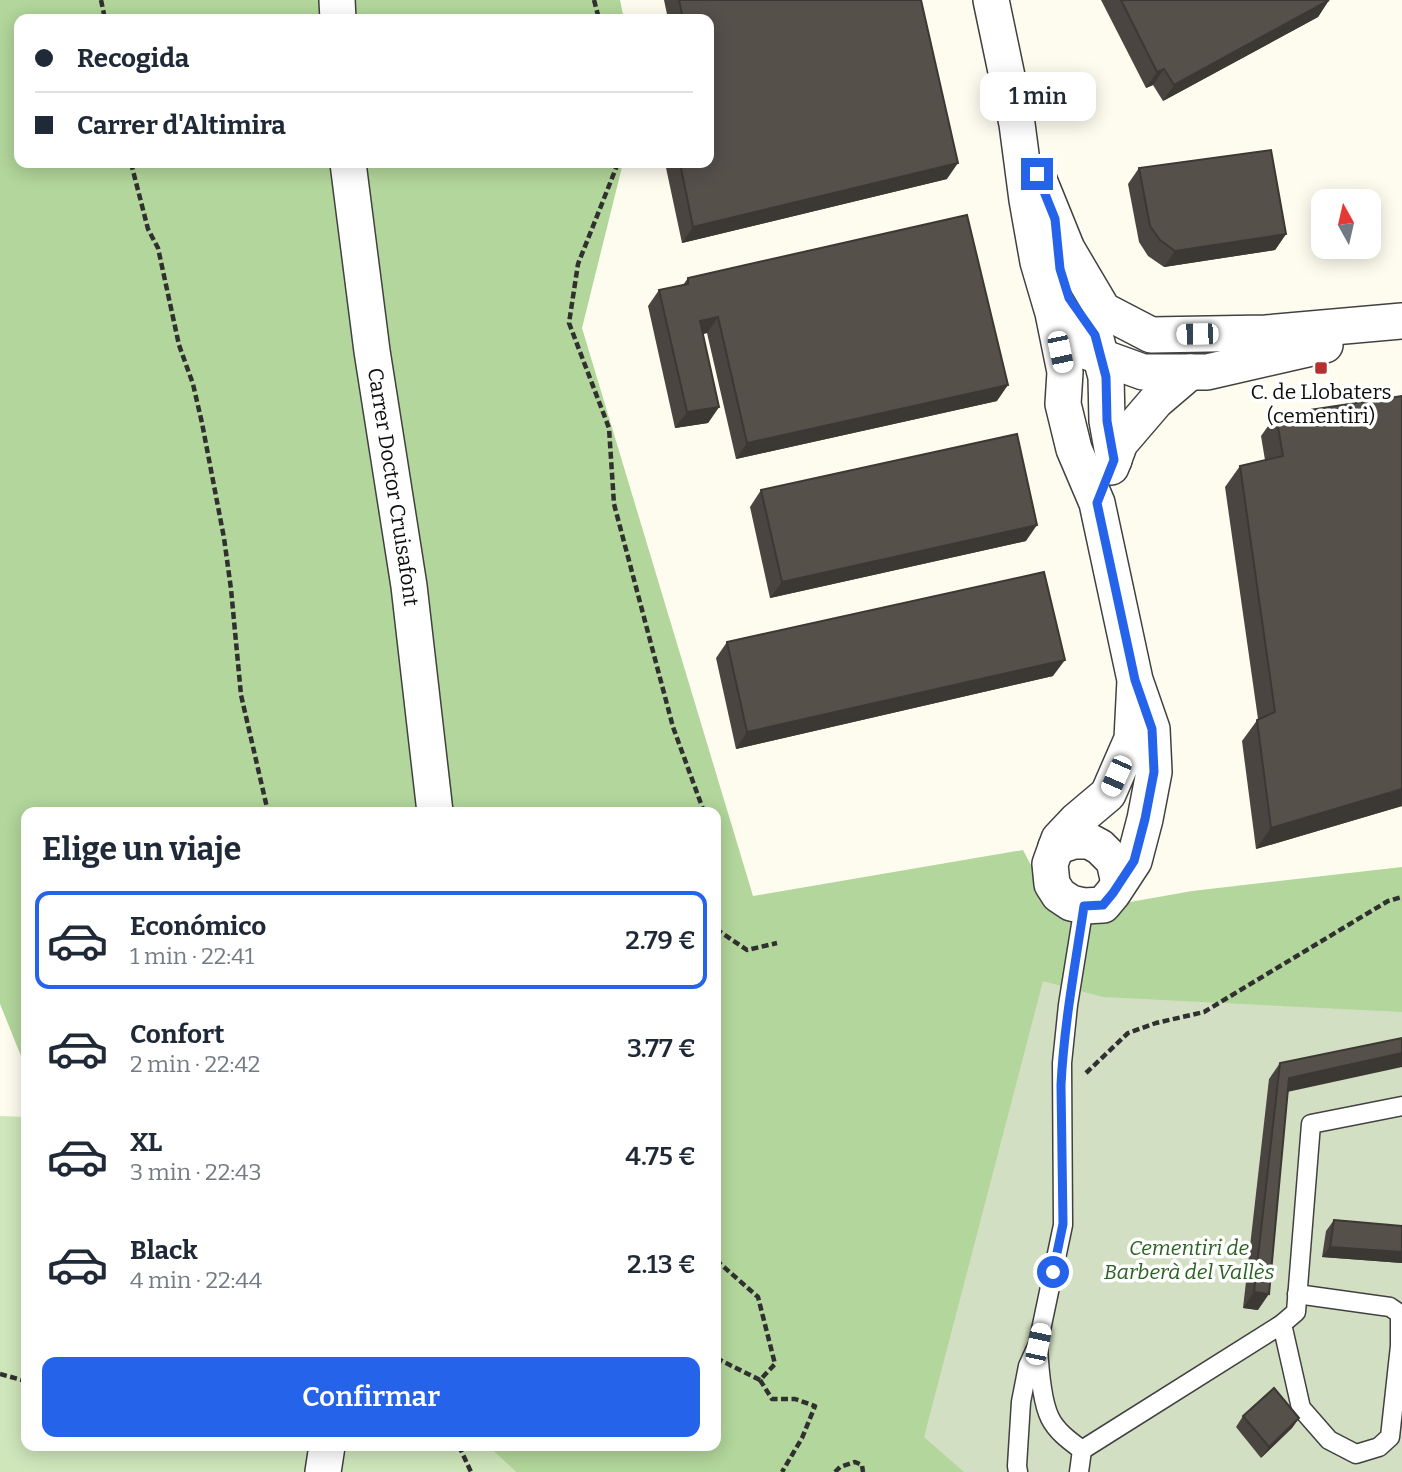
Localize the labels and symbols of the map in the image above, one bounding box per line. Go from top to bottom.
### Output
callout: 1 min [979,72,1095,122]
route end [1021,158,1053,190]
north arrow [1311,189,1381,259]
car [1176,323,1219,345]
car [1046,329,1075,375]
marker: C. de Llobaters (cementiri) [1313,360,1329,376]
street label: Carrer Doctor Cruisafont [362,366,424,608]
place label: C. de Llobaters (cementiri) [1250,379,1392,429]
car [1098,753,1135,799]
park label: Cementiri de Barberà del Vallès [1104,1235,1274,1285]
route start [1037,1256,1069,1288]
car [1024,1321,1053,1367]

